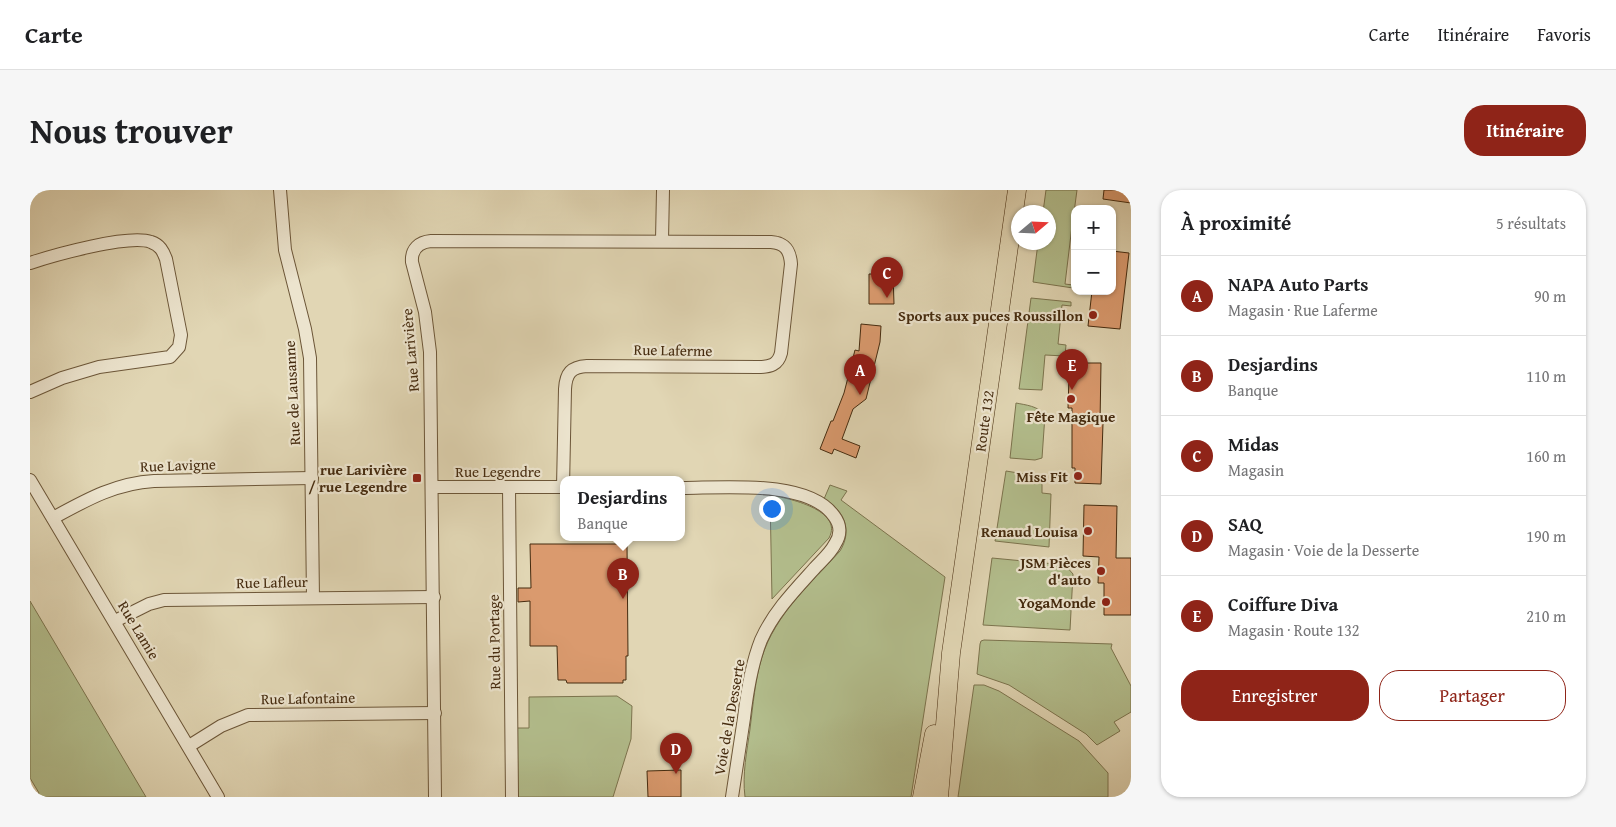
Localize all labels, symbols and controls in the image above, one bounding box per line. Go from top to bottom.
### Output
text: Carte [25,17,83,52]
text: Carte [1369,21,1409,48]
text: Itinéraire [1437,21,1509,48]
text: Favoris [1537,21,1591,48]
text: Nous trouver [30,105,233,156]
button: Itinéraire [1464,105,1586,156]
north arrow [1011,205,1056,250]
map controls [1071,205,1116,295]
button: + [1071,205,1116,250]
text: À proximité [1181,207,1291,238]
text: 5 résultats [1496,211,1566,235]
button: − [1071,250,1116,295]
pin: C [871,257,903,298]
text: NAPA Auto Parts [1228,270,1369,298]
text: A [1192,284,1202,308]
text: 90 m [1534,284,1566,308]
text: Magasin · Rue Laferme [1228,298,1378,322]
place label: Sports aux puces Roussillon [898,305,1083,326]
street label: Rue Larivière [396,307,424,393]
marker: Sports aux puces Roussillon [1087,309,1099,321]
street label: Rue Laferme [633,339,713,361]
street label: Rue de Lausanne [279,340,305,446]
pin: E [1056,349,1088,390]
text: Desjardins [1228,350,1318,378]
pin: A [844,354,876,395]
text: B [1192,364,1202,388]
text: 110 m [1526,364,1566,388]
text: Banque [1228,378,1278,402]
street label: Route 132 [969,389,999,453]
marker: Fête Magique [1065,393,1077,405]
place label: Fête Magique [1027,406,1115,427]
text: Midas [1228,430,1279,458]
text: C [1192,444,1202,468]
text: 160 m [1526,444,1566,468]
street label: Rue Lavigne [140,453,216,477]
text: Magasin [1228,458,1284,482]
place label: rue Larivière / rue Legendre [308,459,407,497]
street label: Rue Legendre [455,461,541,482]
place label: Miss Fit [1016,466,1068,487]
marker: Miss Fit [1072,470,1084,482]
marker: rue Larivière / rue Legendre [411,472,423,484]
popup [560,476,685,541]
text: Desjardins [578,483,668,511]
your location [759,496,785,522]
text: SAQ [1228,510,1262,538]
text: Banque [578,511,628,535]
place label: Renaud Louisa [981,521,1078,542]
text: D [1192,524,1202,548]
text: 190 m [1526,524,1566,548]
marker: Renaud Louisa [1082,525,1094,537]
text: Magasin · Voie de la Desserte [1228,538,1419,562]
place label: JSM Pièces d'auto [1017,552,1091,590]
pin: B [607,558,639,599]
marker: JSM Pièces d'auto [1095,565,1107,577]
street label: Rue Lafleur [236,571,308,593]
text: Coiffure Diva [1228,590,1338,618]
place label: YogaMonde [1018,592,1096,613]
street label: Rue du Portage [483,594,505,690]
marker: YogaMonde [1100,596,1112,608]
street label: Rue Lamie [113,597,165,663]
text: E [1193,604,1201,628]
text: 210 m [1526,604,1566,628]
text: Magasin · Route 132 [1228,618,1360,642]
street label: Voie de la Desserte [708,657,750,777]
button: Enregistrer [1181,670,1369,721]
button: Partager [1379,670,1566,721]
street label: Rue Lafontaine [261,687,355,709]
pin: D [660,733,692,774]

